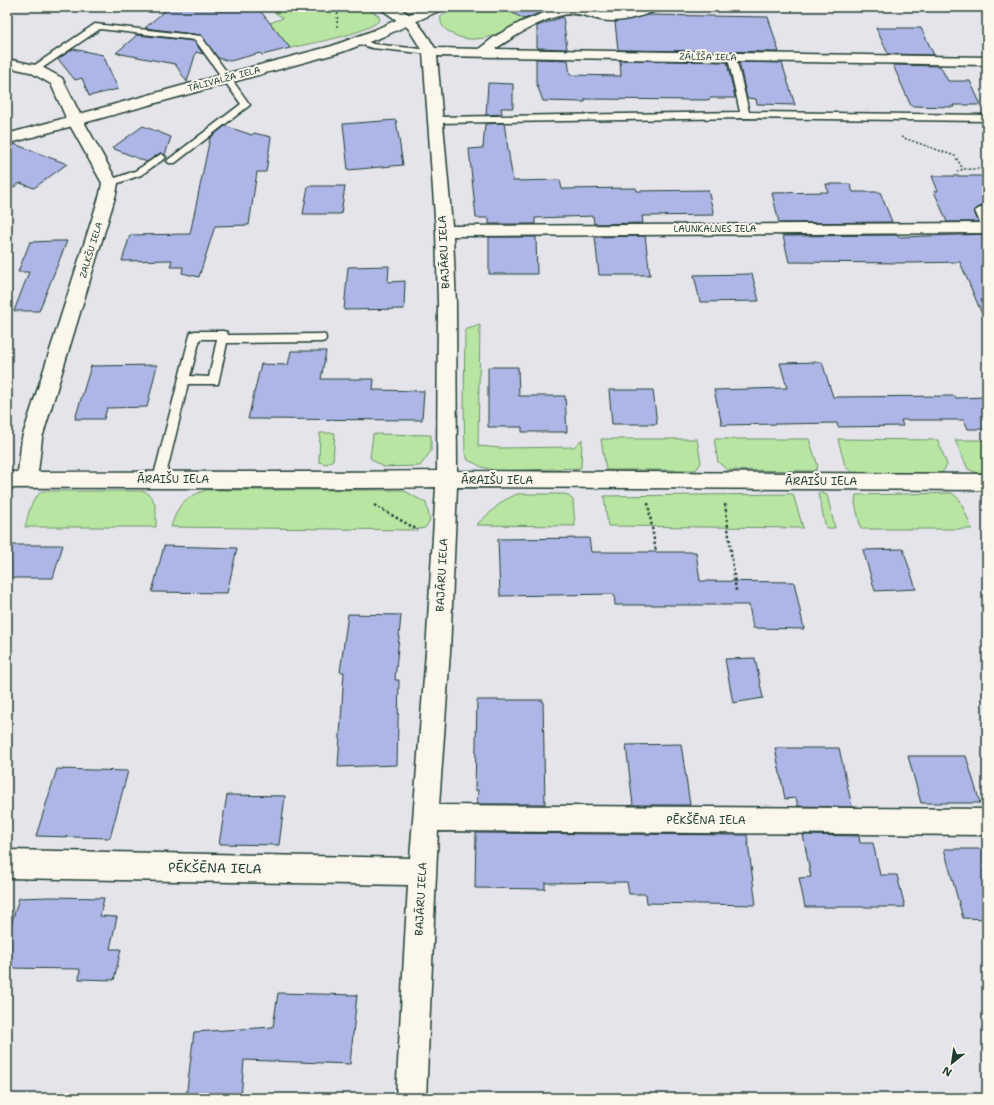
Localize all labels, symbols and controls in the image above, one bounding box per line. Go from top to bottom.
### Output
street label: ZĀLĪŠA IELA [679,49,737,64]
street label: TĀLIVALŽA IELA [186,62,262,94]
street label: BAJĀRU IELA [435,215,453,289]
street label: ZALKŠU IELA [76,220,105,279]
street label: LAUNKALNES IELA [674,223,757,235]
street label: ĀRAIŠU IELA [137,471,209,487]
street label: ĀRAIŠU IELA [461,472,533,488]
street label: ĀRAIŠU IELA [785,473,857,489]
street label: BAJĀRU IELA [433,538,451,612]
street label: PĒKŠĒNA IELA [666,812,746,828]
street label: PĒKŠĒNA IELA [168,858,262,877]
street label: BAJĀRU IELA [412,862,430,936]
north arrow [932,1043,972,1083]
text: N [939,1062,955,1080]

